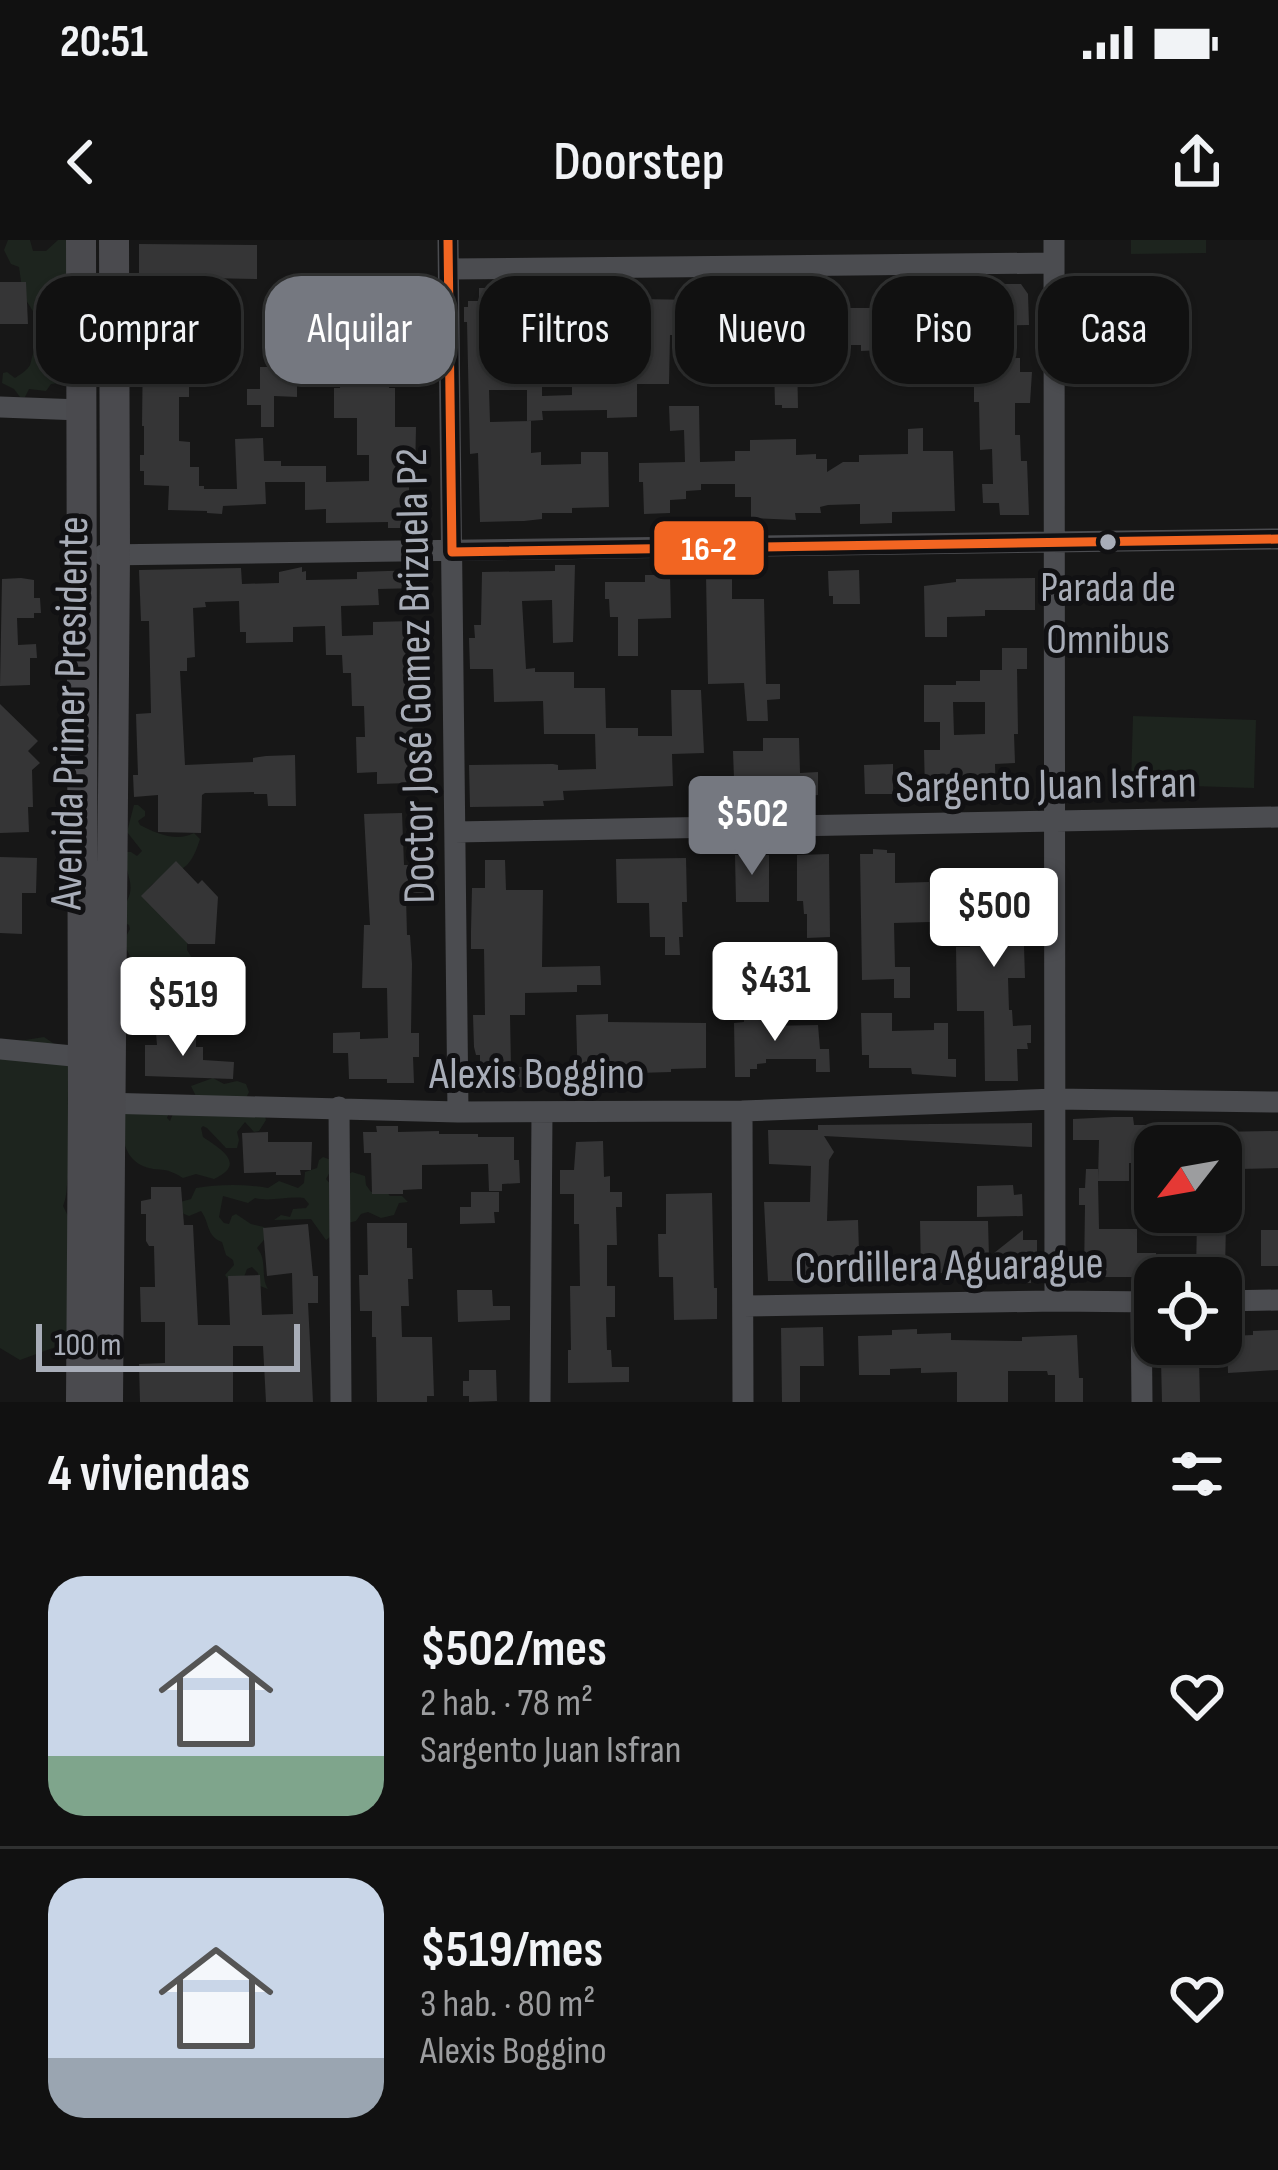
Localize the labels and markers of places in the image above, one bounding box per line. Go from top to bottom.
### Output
marker: Parada de Omnibus [1097,531,1119,553]
place label: Parada de Omnibus [1040,563,1176,666]
pin: $502 [681,776,823,878]
pin: $500 [923,868,1065,970]
pin: $431 [704,942,846,1044]
pin: $519 [112,957,254,1059]

